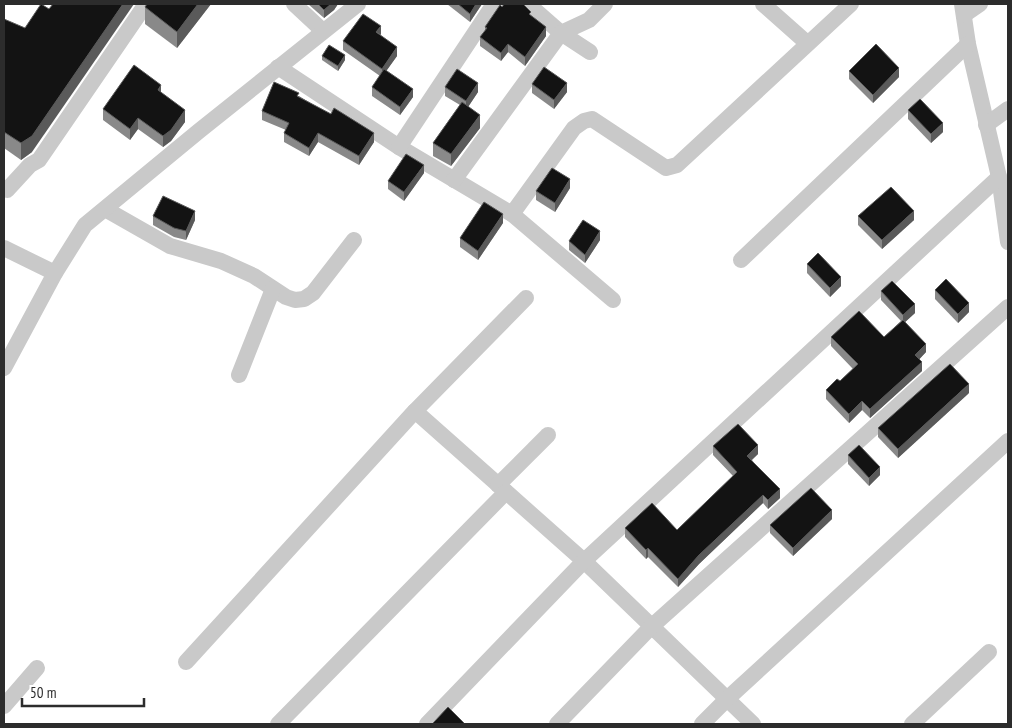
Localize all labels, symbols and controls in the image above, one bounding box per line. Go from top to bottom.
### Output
scale bar [22,676,145,708]
text: 50 m [30,683,56,702]

